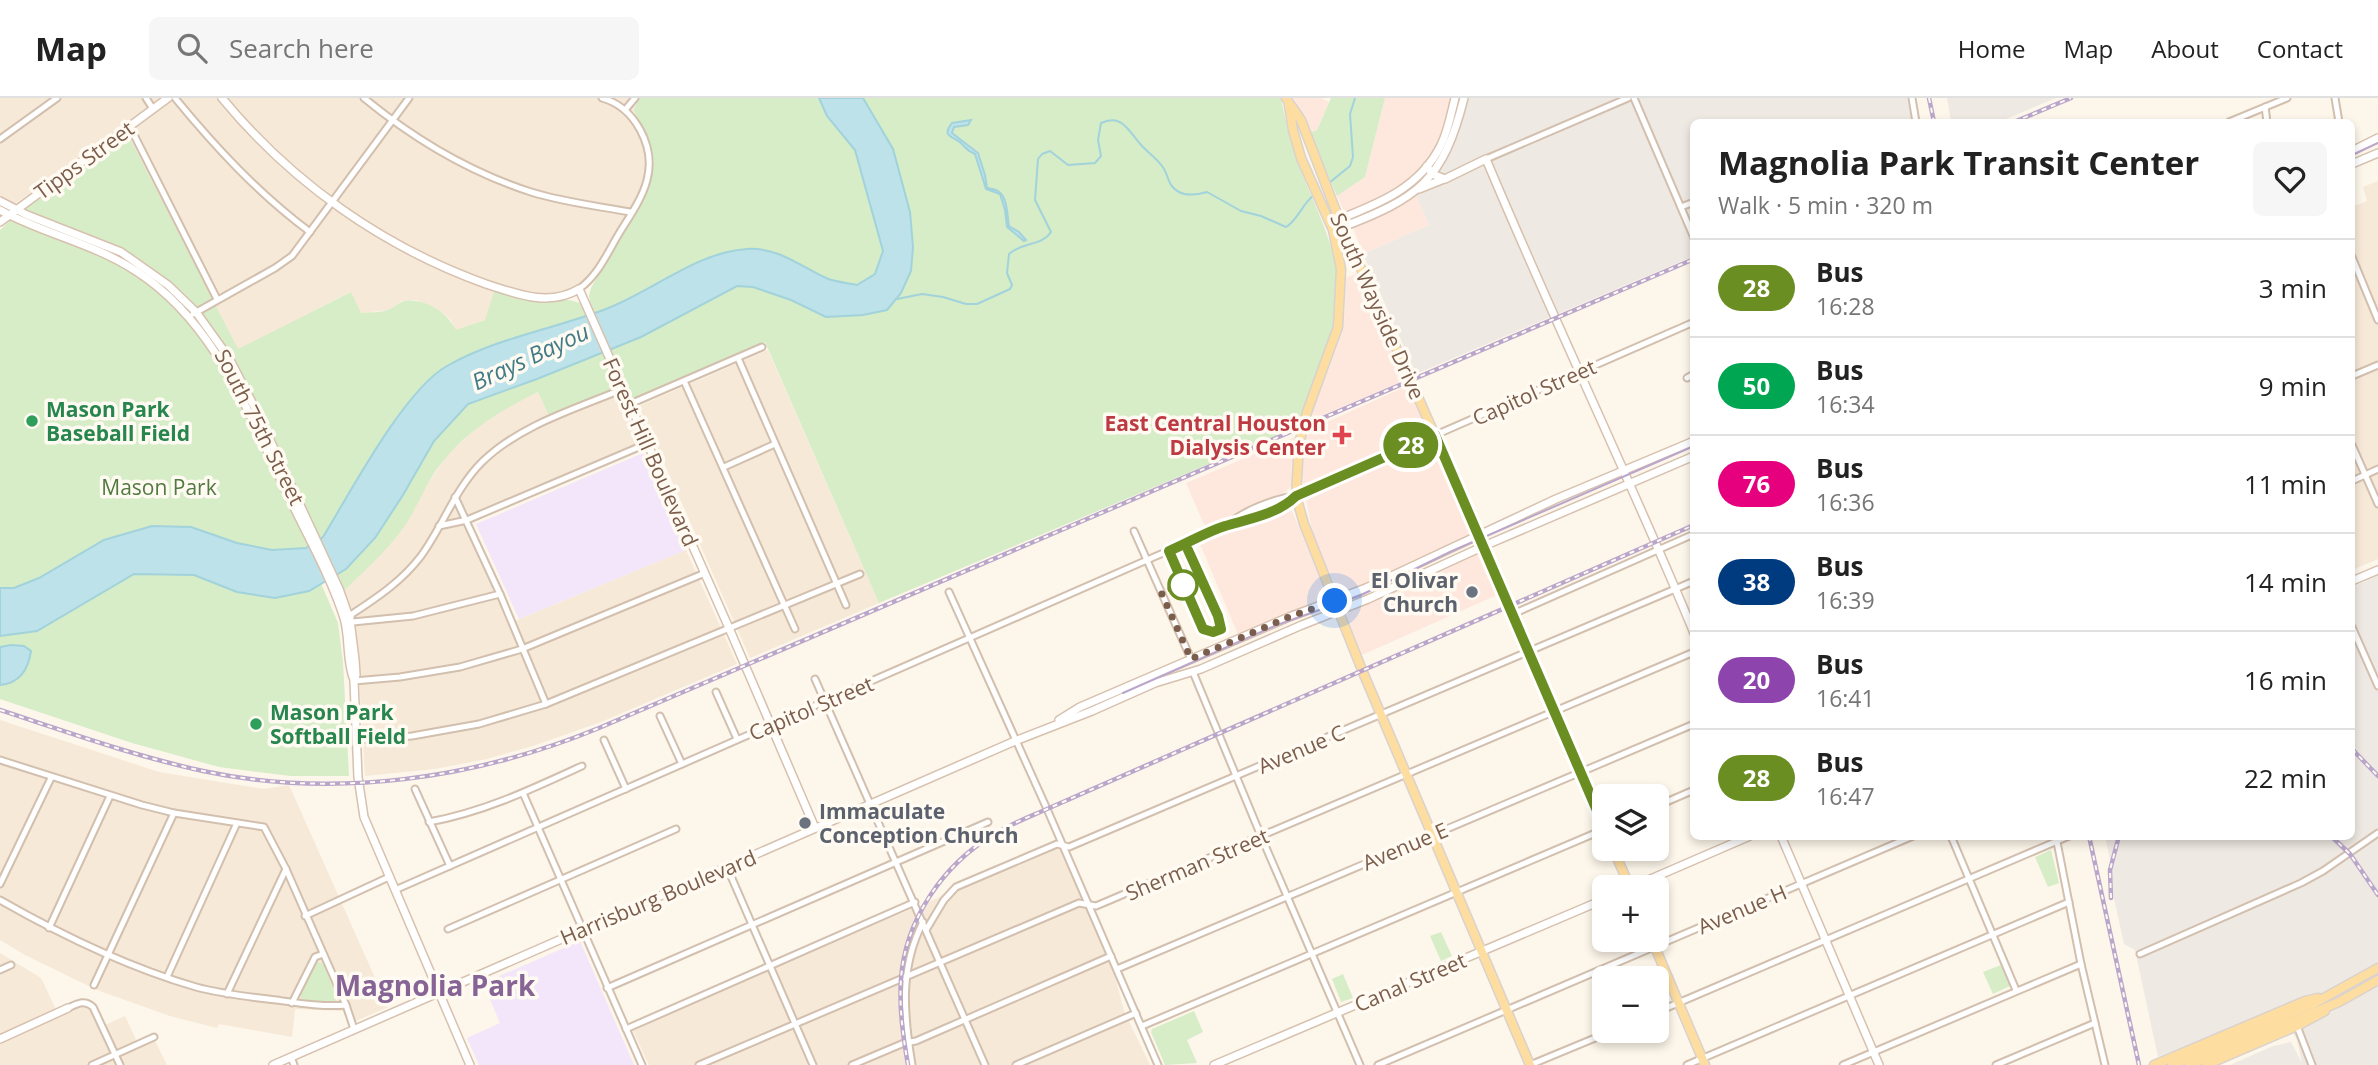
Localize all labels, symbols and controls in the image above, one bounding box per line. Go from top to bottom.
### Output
search box [149,17,639,80]
text: Map [35,26,107,71]
icon: search [173,29,211,67]
text: Search here [229,30,374,66]
text: Home [1958,32,2026,65]
text: Map [2064,32,2113,65]
text: About [2151,32,2219,65]
text: Contact [2257,32,2343,65]
street label: Tipps Street [29,114,139,206]
text: Magnolia Park Transit Center [1718,140,2199,185]
button: heart [2253,142,2327,216]
text: Walk · 5 min · 320 m [1718,189,1933,221]
street label: South Wayside Drive [1324,208,1432,404]
text: Bus [1816,254,1863,290]
text: 3 min [2259,270,2327,306]
text: 28 [1743,271,1770,304]
text: 16:28 [1816,290,1875,322]
water label: Brays Bayou [466,315,594,397]
street label: South 75th Street [209,344,311,510]
street label: Capitol Street [1468,352,1600,432]
text: Bus [1816,352,1863,388]
street label: Forest Hill Boulevard [597,353,705,551]
text: 9 min [2259,368,2327,404]
text: 50 [1743,369,1770,402]
text: 16:34 [1816,388,1875,420]
place label: Mason Park Baseball Field [46,395,190,447]
place label: East Central Houston Dialysis Center [1105,409,1326,461]
marker: Mason Park Baseball Field [24,413,40,429]
line badge: 28 [1380,422,1442,468]
marker: East Central Houston Dialysis Center [1332,425,1352,445]
text: 28 [1397,428,1425,461]
text: Bus [1816,450,1863,486]
text: 11 min [2244,466,2327,502]
text: 76 [1743,467,1770,500]
park label: Mason Park [101,473,217,501]
text: 16:36 [1816,486,1875,518]
text: Bus [1816,548,1863,584]
text: 14 min [2244,564,2327,600]
text: 38 [1743,565,1770,598]
place label: El Olivar Church [1371,566,1458,618]
unlabelled marker [1168,570,1198,600]
your location [1317,583,1352,618]
marker: El Olivar Church [1464,584,1480,600]
text: 16:39 [1816,584,1875,616]
text: Bus [1816,646,1863,682]
text: 16 min [2244,662,2327,698]
text: 20 [1743,663,1770,696]
street label: Capitol Street [745,669,877,747]
text: 16:41 [1816,682,1875,714]
place label: Mason Park Softball Field [270,698,406,750]
marker: Mason Park Softball Field [248,716,264,732]
street label: Avenue C [1253,718,1349,780]
text: Bus [1816,744,1863,780]
text: 22 min [2244,760,2327,796]
text: 28 [1743,761,1770,794]
text: 16:47 [1816,780,1875,812]
map controls [1592,784,1669,1043]
button: layers [1592,784,1669,861]
place label: Immaculate Conception Church [819,797,1019,849]
marker: Immaculate Conception Church [797,815,813,831]
street label: Avenue E [1358,815,1452,877]
street label: Sherman Street [1121,821,1273,907]
street label: Harrisburg Boulevard [556,843,760,951]
button: + [1592,875,1669,952]
street label: Avenue H [1693,878,1791,940]
street label: Canal Street [1350,946,1470,1018]
district label: Magnolia Park [335,966,536,1004]
button: − [1592,966,1669,1043]

